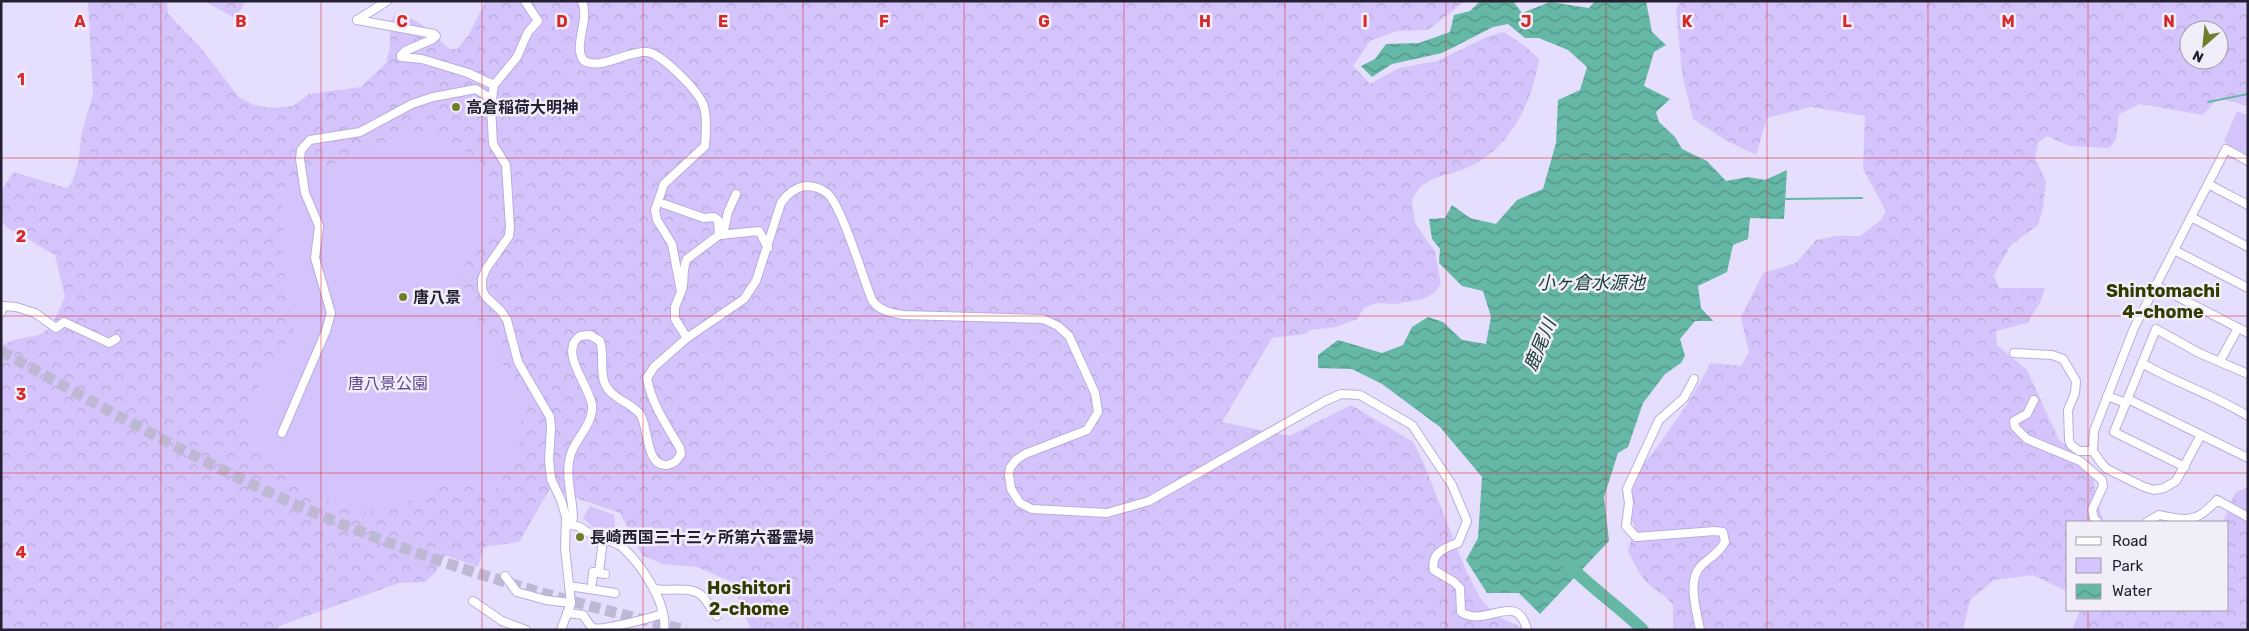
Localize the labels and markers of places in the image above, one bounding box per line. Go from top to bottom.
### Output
place label: 高倉稲荷大明神 [466,98,578,117]
marker: 高倉稲荷大明神 [450,101,462,113]
place label: 唐八景 [413,288,461,307]
marker: 唐八景 [397,291,409,303]
place label: 長崎西国三十三ヶ所第六番霊場 [590,528,814,547]
marker: 長崎西国三十三ヶ所第六番霊場 [574,531,586,543]

